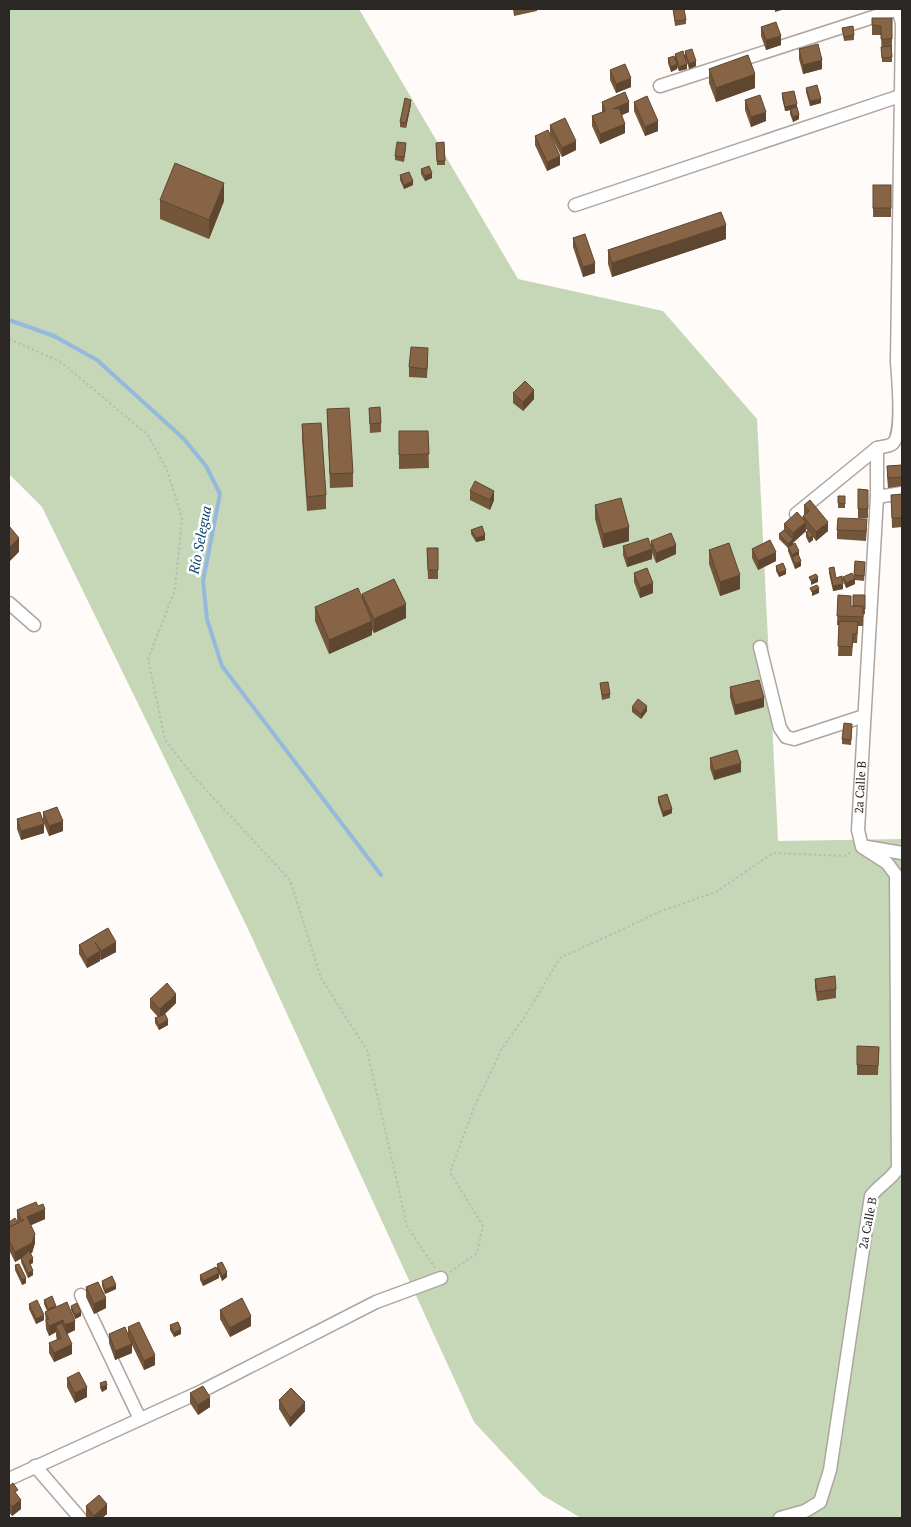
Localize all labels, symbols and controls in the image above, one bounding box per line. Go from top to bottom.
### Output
water label: Río Selegua [183,504,215,577]
street label: 2a Calle B [851,760,869,814]
street label: 2a Calle B [855,1196,880,1250]

